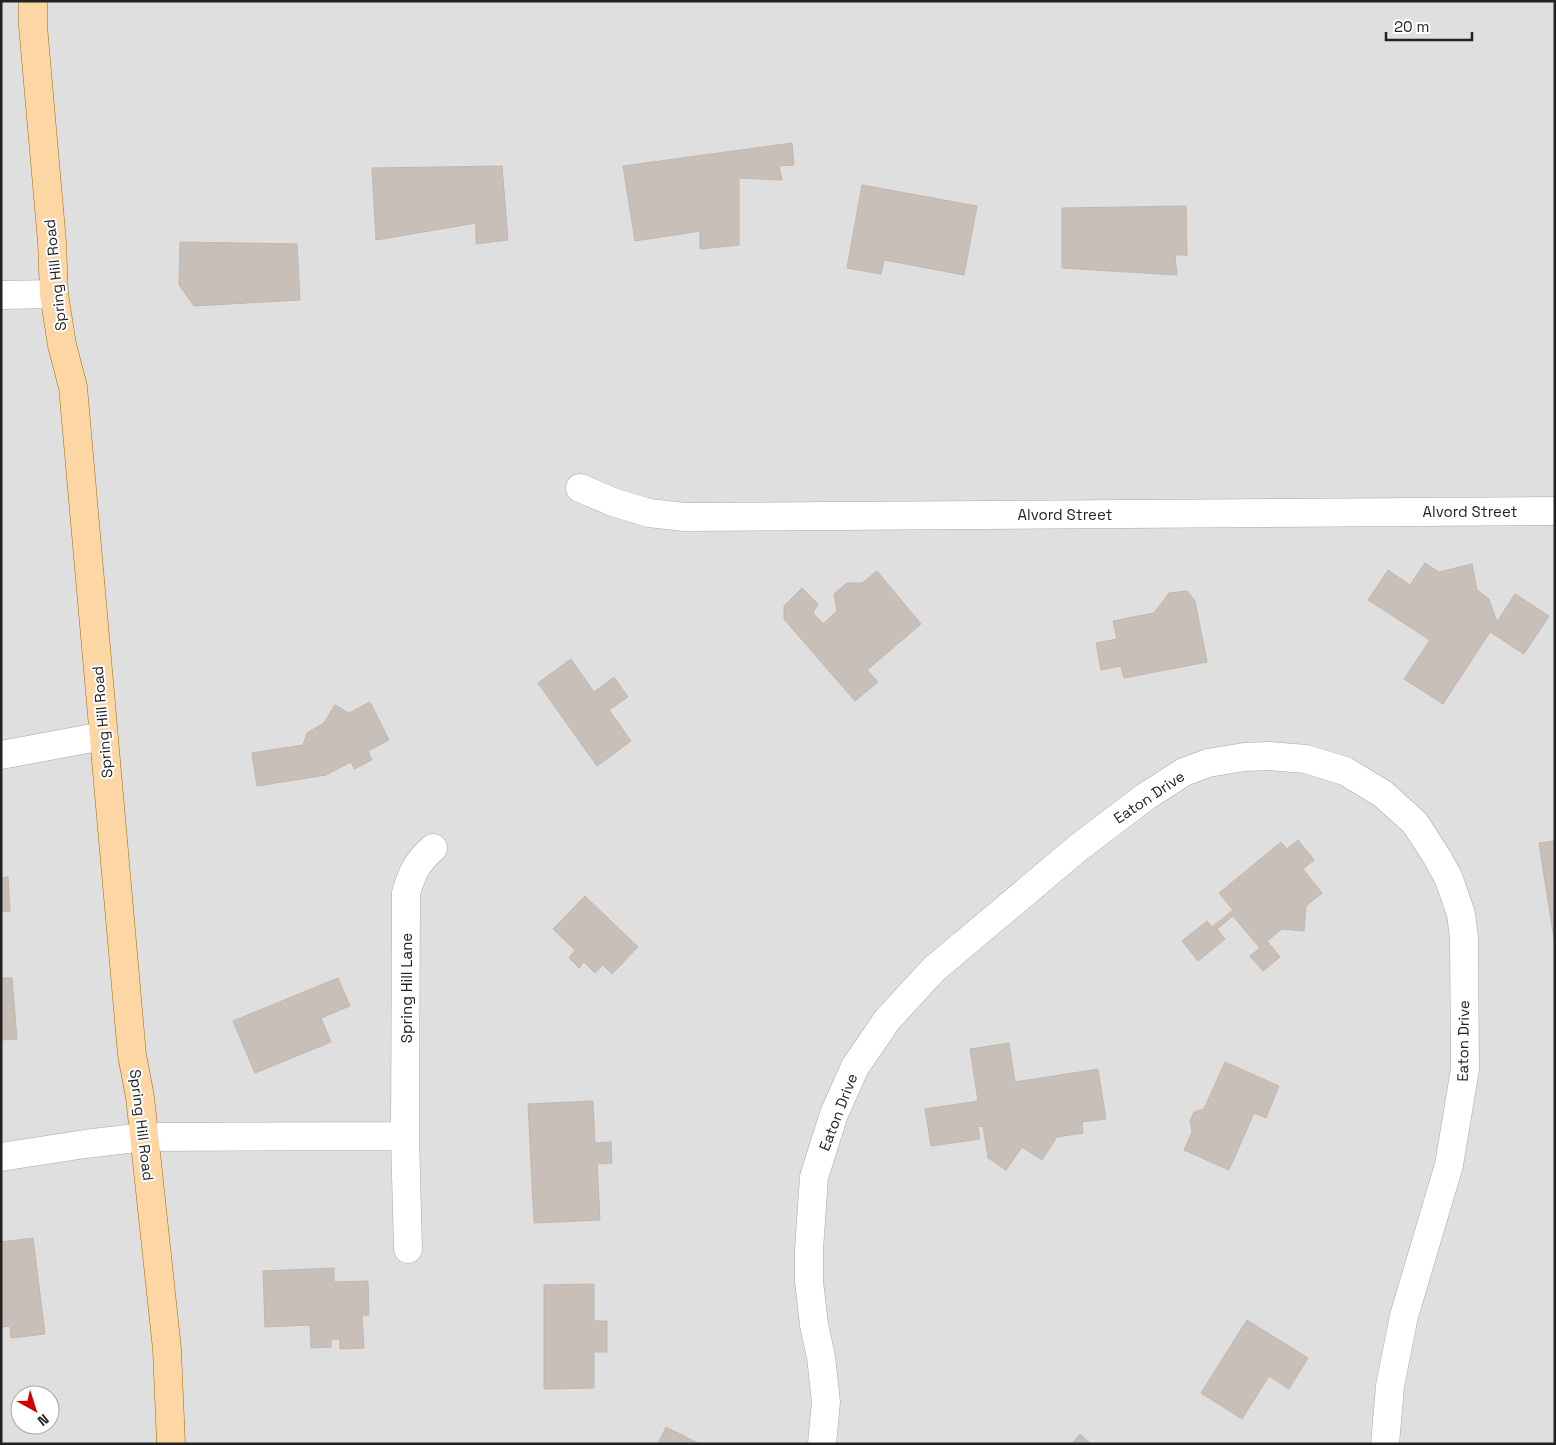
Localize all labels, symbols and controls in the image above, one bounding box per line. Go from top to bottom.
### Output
scale bar [1386,10,1472,42]
text: 20 m [1394,17,1429,36]
street label: Spring Hill Road [40,218,70,332]
street label: Alvord Street [1423,502,1518,521]
street label: Alvord Street [1018,505,1113,524]
street label: Spring Hill Road [88,665,116,779]
street label: Eaton Drive [1110,766,1188,828]
street label: Spring Hill Lane [397,933,416,1043]
street label: Eaton Drive [1453,1000,1473,1082]
street label: Spring Hill Road [126,1068,158,1182]
street label: Eaton Drive [815,1070,862,1153]
north arrow [10,1385,60,1435]
text: N [34,1410,52,1430]

